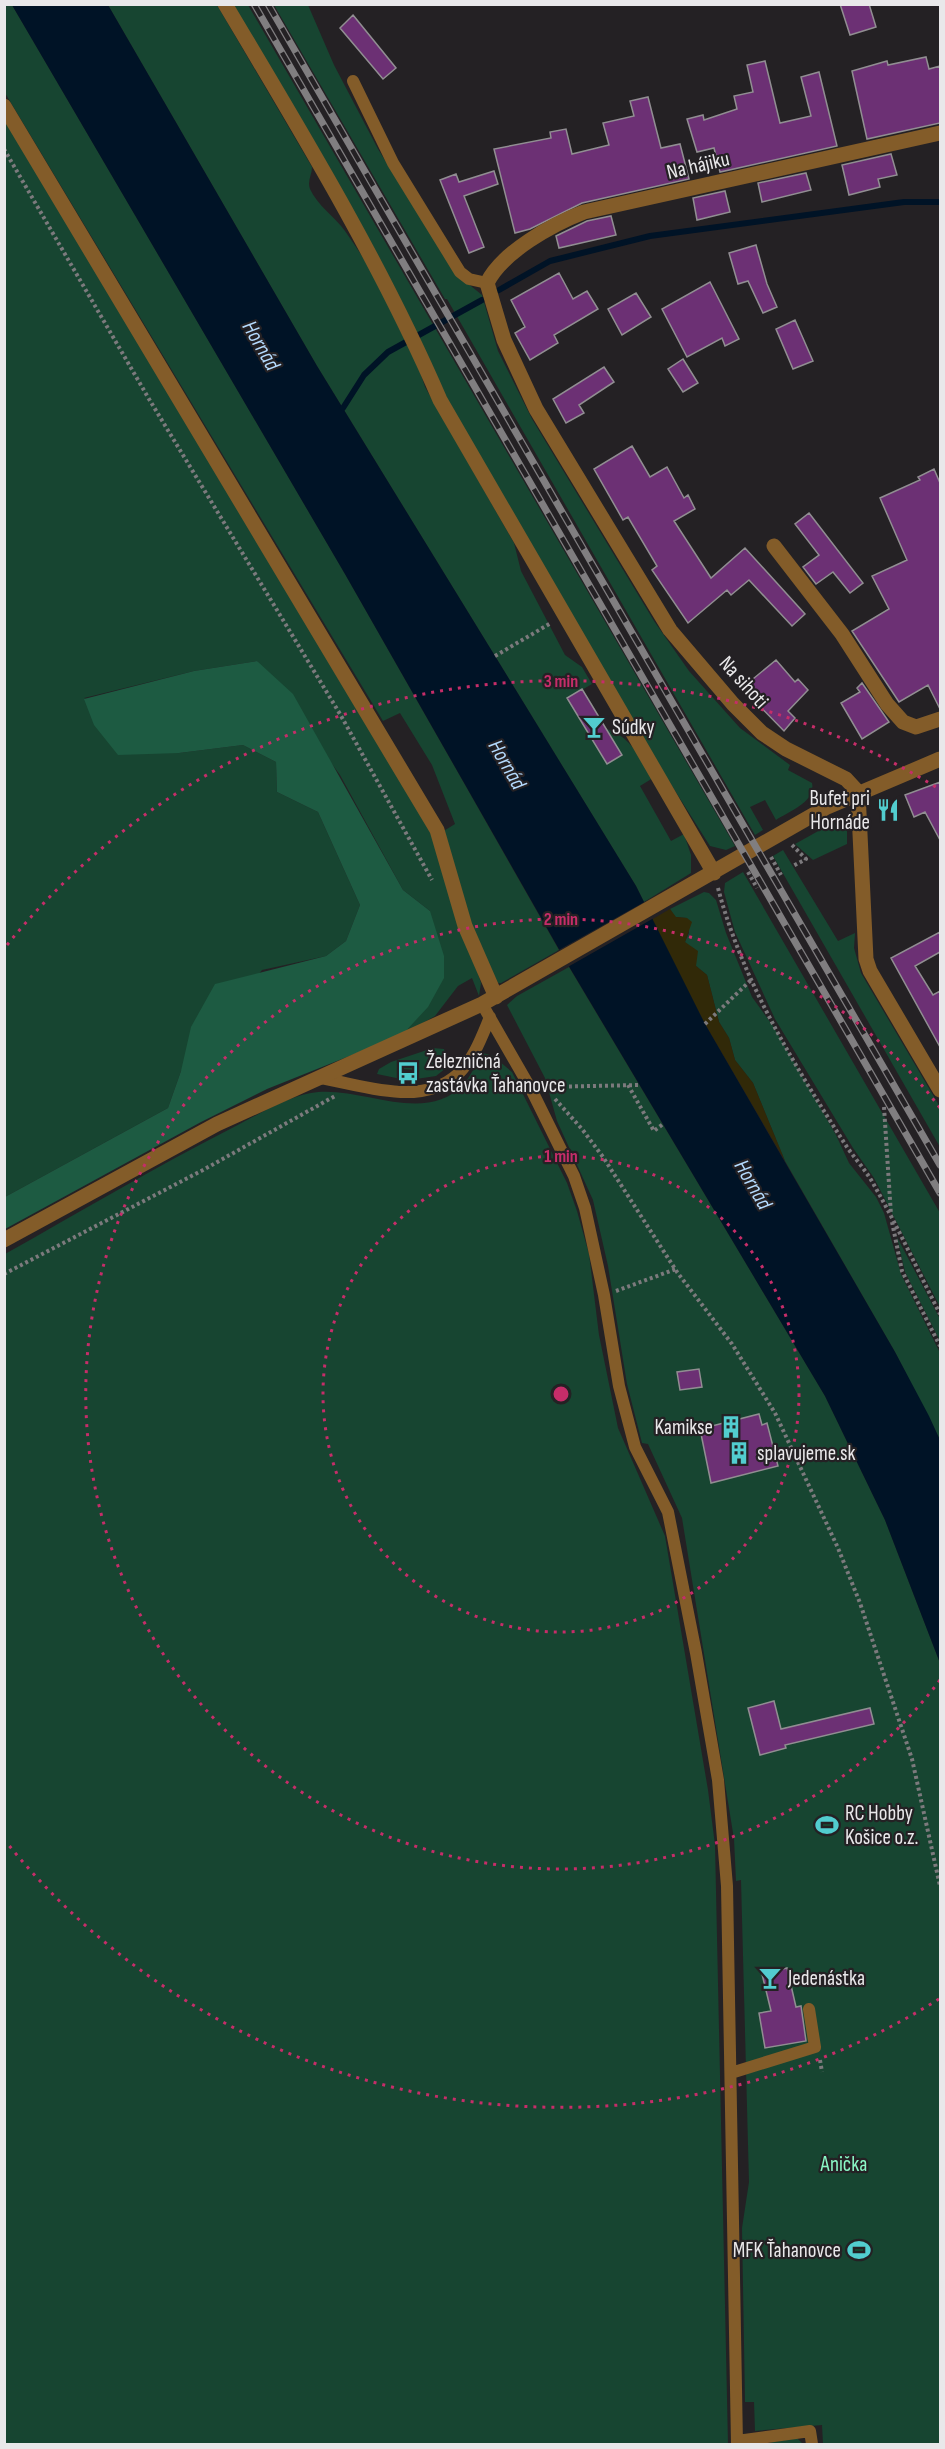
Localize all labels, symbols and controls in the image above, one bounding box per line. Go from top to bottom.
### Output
street label: Na hájiku [664,146,732,185]
water label: Hornád [236,316,286,376]
street label: Na sihoti [714,651,774,714]
text: 3 min [544,671,578,692]
bar icon: Súdky [581,714,607,740]
place label: Súdky [612,715,655,740]
water label: Hornád [482,735,532,795]
place label: Bufet pri Hornáde [810,786,870,835]
restaurant icon: Bufet pri Hornáde [875,797,901,823]
text: 2 min [544,909,578,930]
place label: Železničná zastávka Ťahanovce [426,1049,566,1098]
bus stop icon: Železničná zastávka Ťahanovce [395,1060,421,1086]
text: 1 min [544,1146,578,1167]
water label: Hornád [728,1155,778,1215]
centre of rings [551,1384,571,1404]
building icon: Kamikse [718,1414,744,1440]
place label: Kamikse [654,1415,713,1440]
building icon: splavujeme.sk [726,1440,752,1466]
place label: splavujeme.sk [757,1441,856,1466]
place label: RC Hobby Košice o.z. [845,1801,918,1850]
sports icon: RC Hobby Košice o.z. [814,1812,840,1838]
bar icon: Jedenástka [757,1965,783,1991]
place label: Jedenástka [787,1966,865,1991]
park label: Anička [820,2152,867,2177]
sports icon: MFK Ťahanovce [846,2237,872,2263]
place label: MFK Ťahanovce [733,2238,841,2263]

